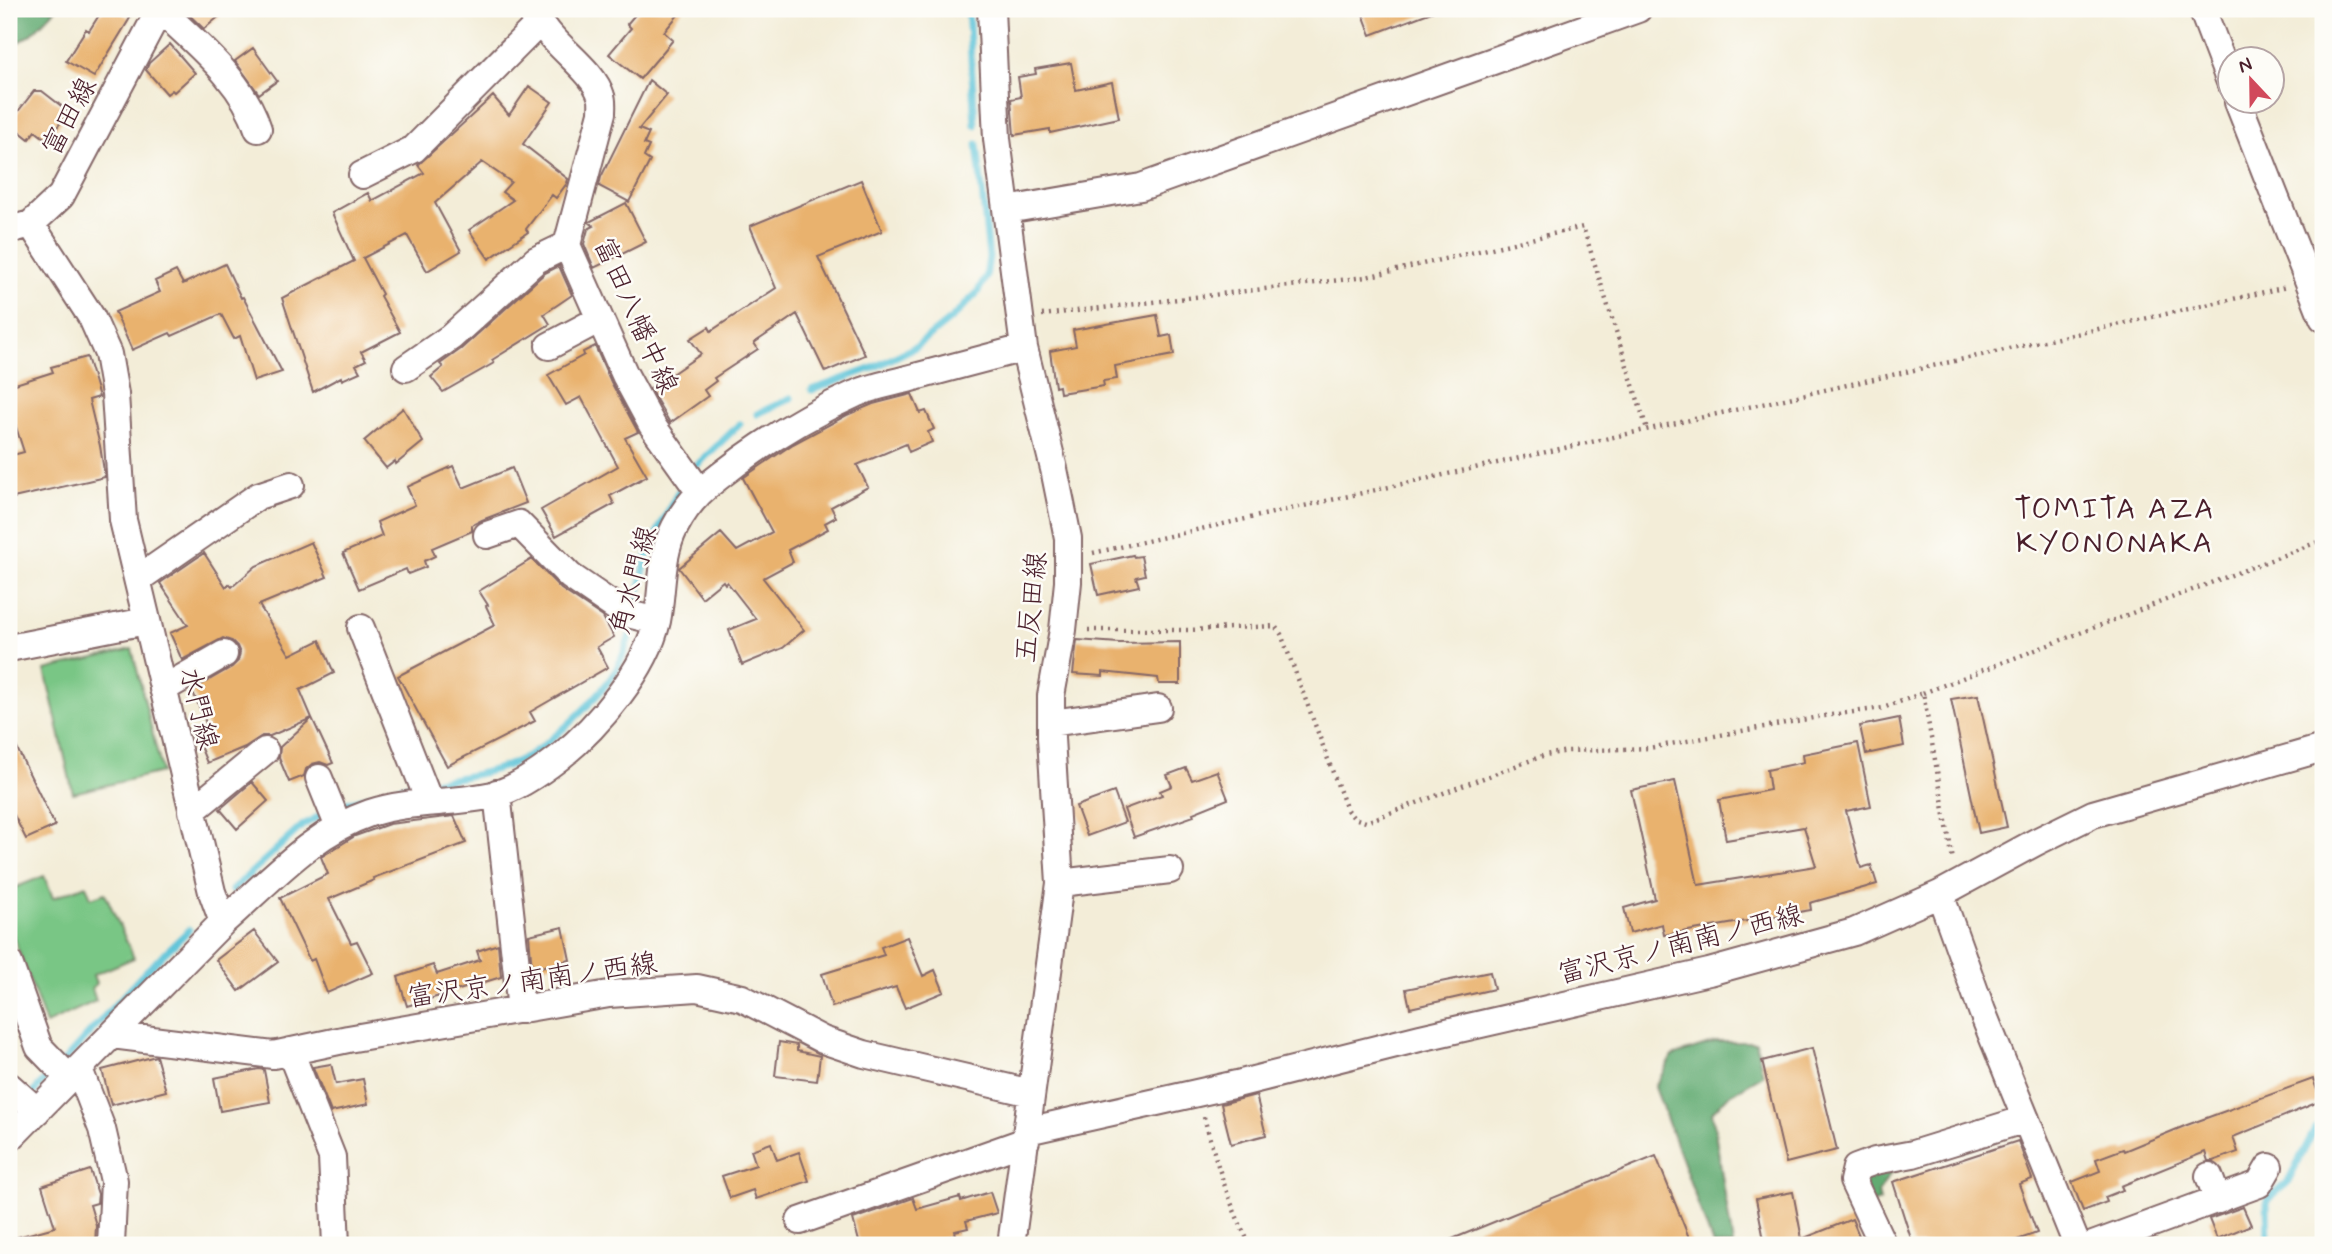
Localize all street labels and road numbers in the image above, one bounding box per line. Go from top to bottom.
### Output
street label: 富田線 [34,71,106,163]
street label: 富田八幡中線 [584,232,686,400]
street label: 角水門線 [602,522,667,640]
street label: 五反田線 [1008,550,1057,665]
street label: 水門線 [169,663,226,754]
street label: 富沢京ノ南南ノ西線 [1554,897,1807,994]
street label: 富沢京ノ南南ノ西線 [405,946,660,1017]

